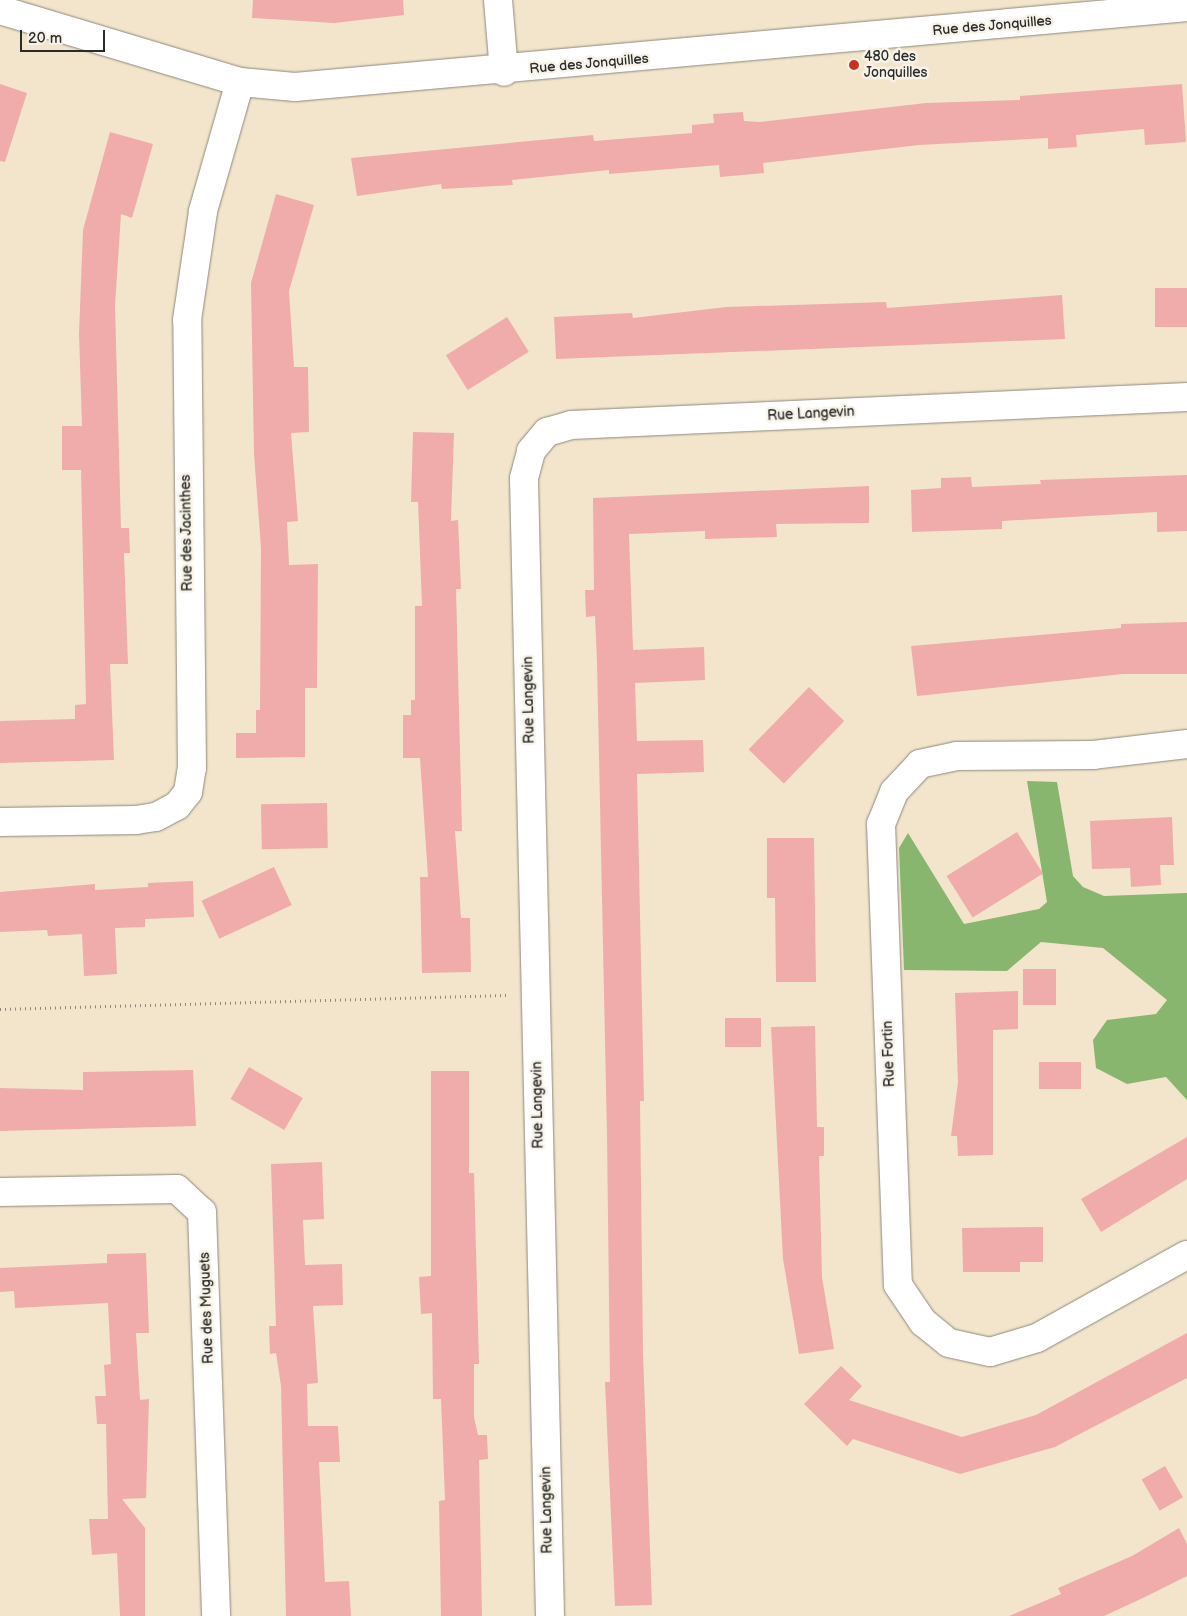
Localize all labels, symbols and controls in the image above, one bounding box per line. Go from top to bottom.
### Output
street label: Rue des Jonquilles [931,12,1053,40]
scale bar [22,20,108,52]
text: 20 m [28,29,62,48]
place label: 480 des Jonquilles [864,49,928,82]
street label: Rue des Jonquilles [528,50,650,78]
marker: 480 des Jonquilles [848,59,860,71]
street label: Rue Langevin [767,403,855,425]
street label: Rue des Jacinthes [178,474,196,592]
street label: Rue Langevin [520,656,538,744]
street label: Rue Fortin [879,1021,899,1087]
street label: Rue Langevin [529,1061,547,1149]
street label: Rue des Muguets [197,1252,217,1364]
street label: Rue Langevin [538,1466,556,1554]

